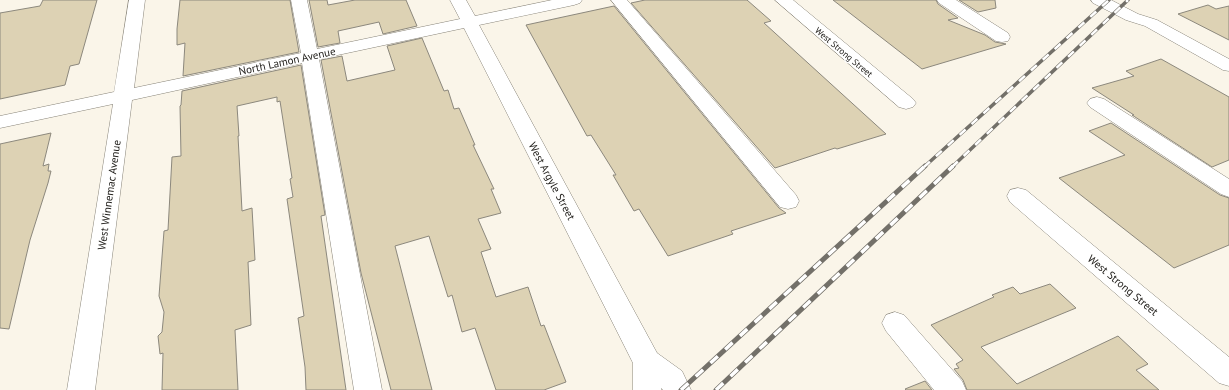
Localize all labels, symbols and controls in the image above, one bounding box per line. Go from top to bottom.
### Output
street label: West Strong Street [813,25,875,79]
street label: North Lamon Avenue [237,44,337,78]
street label: West Winnemac Avenue [94,139,124,251]
street label: West Argyle Street [526,140,579,223]
street label: West Strong Street [1085,251,1161,319]

